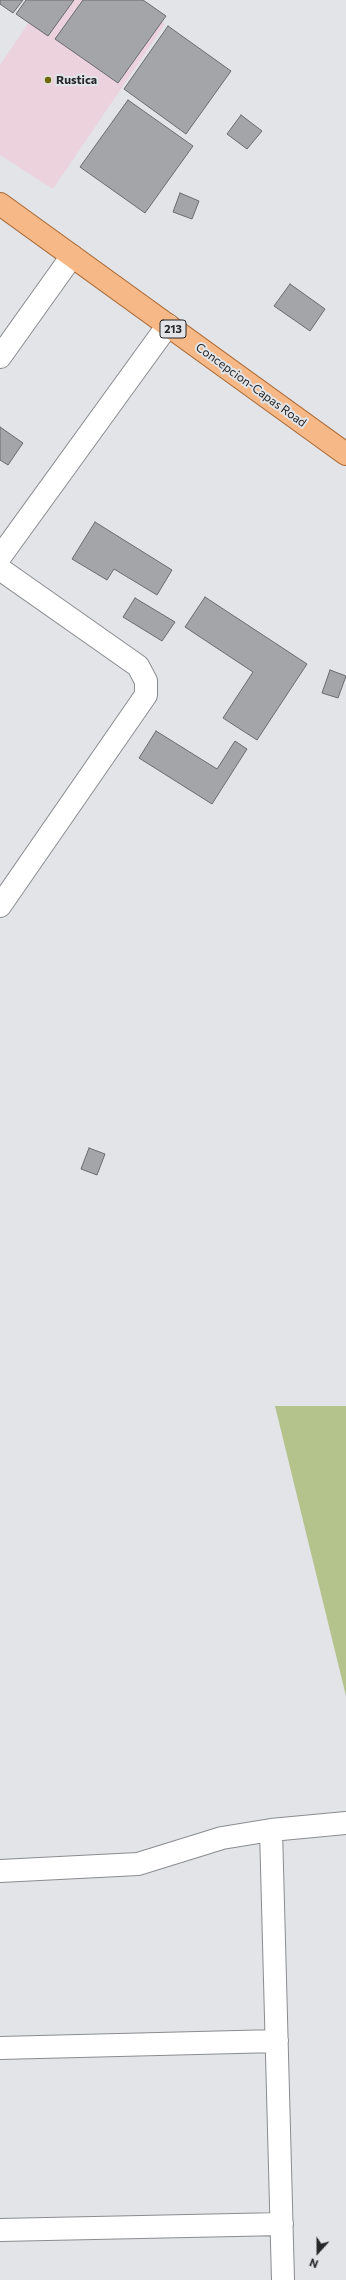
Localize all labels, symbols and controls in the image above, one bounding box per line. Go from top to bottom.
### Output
place label: Rustica [56,73,97,87]
marker: Rustica [43,75,53,85]
road number: 213 [160,320,186,338]
street label: Concepcion-Capas Road [193,340,309,430]
north arrow [298,2232,338,2272]
text: N [307,2256,320,2271]

